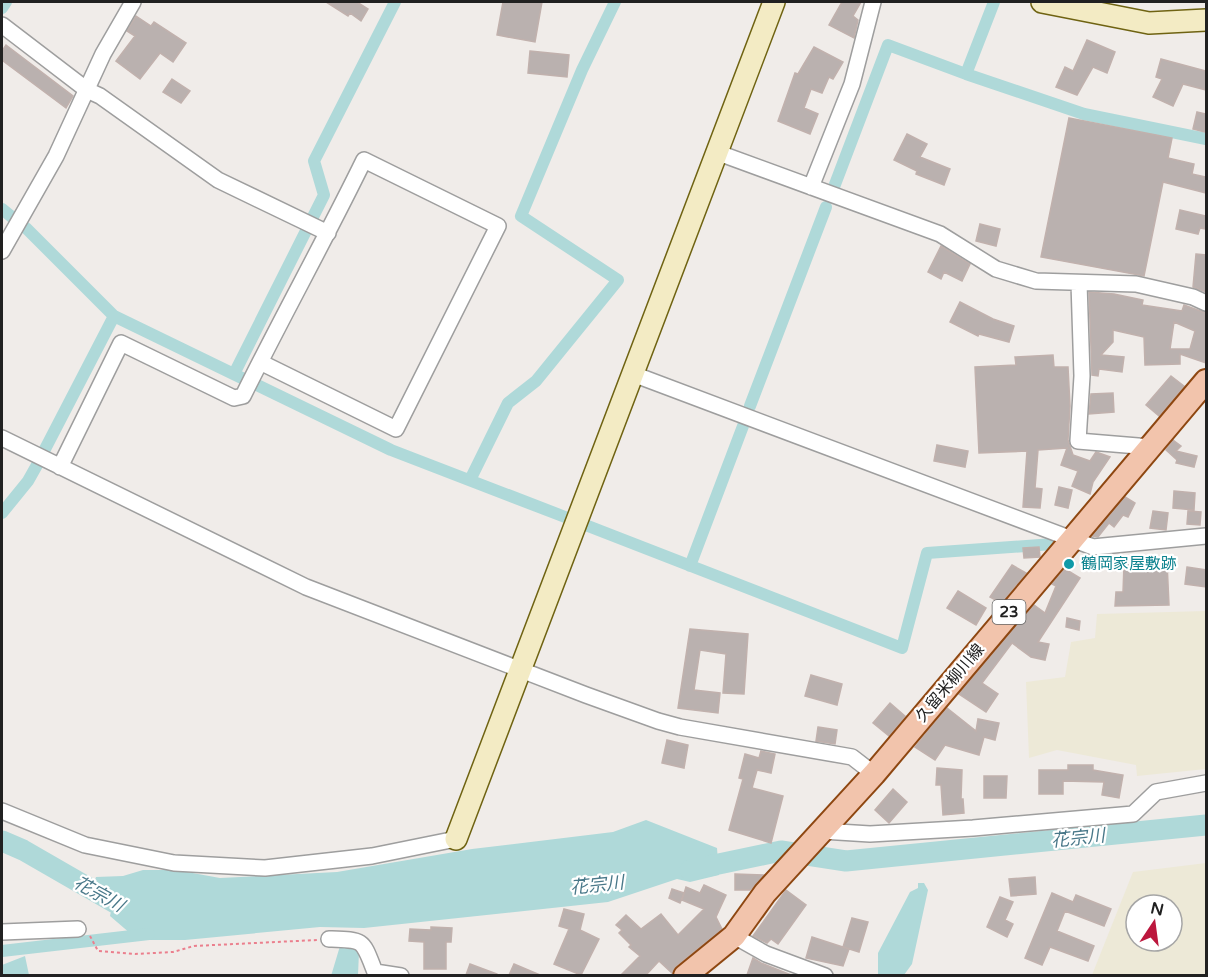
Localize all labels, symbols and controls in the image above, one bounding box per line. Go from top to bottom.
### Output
place label: 鶴岡家屋敷跡 [1081,554,1177,574]
marker: 鶴岡家屋敷跡 [1062,557,1076,571]
road number: 23 [992,600,1026,624]
street label: 久留米柳川線 [911,640,989,726]
water label: 花宗川 [1050,824,1108,852]
water label: 花宗川 [70,871,130,918]
water label: 花宗川 [569,871,627,899]
north arrow [1124,893,1184,953]
text: N [1149,898,1166,921]

